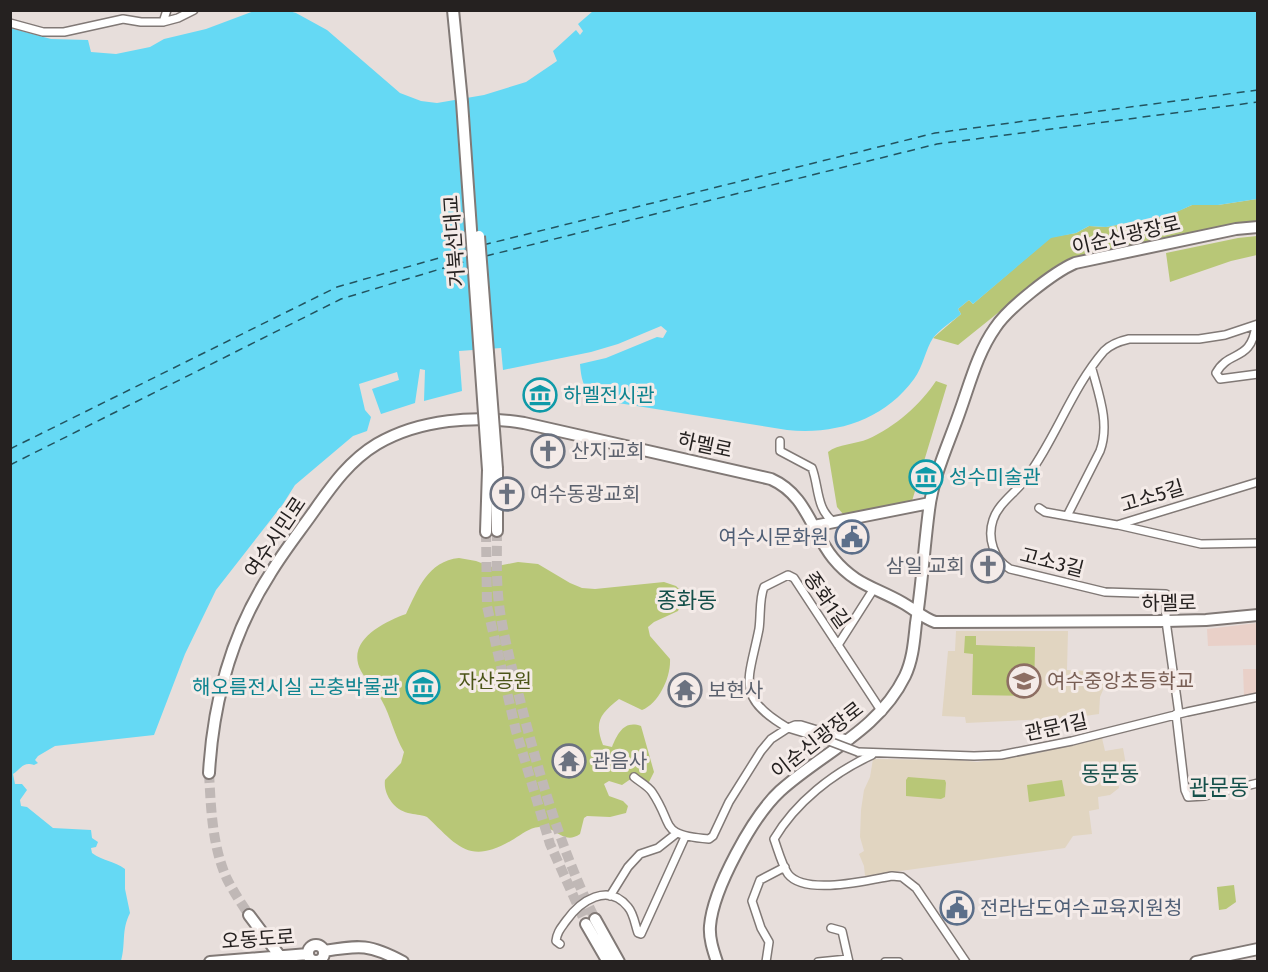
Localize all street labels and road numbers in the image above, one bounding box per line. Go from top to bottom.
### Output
street label: 거북선대교 [439,194,469,288]
street label: 이순신광장로 [1070,211,1182,259]
street label: 하멜로 [676,428,734,462]
street label: 고소5길 [1117,475,1187,517]
street label: 여수시민로 [239,492,311,582]
street label: 고소3길 [1017,542,1087,582]
street label: 종화1길 [799,567,855,633]
street label: 하멜로 [1141,591,1197,615]
street label: 이순신광장로 [766,697,868,783]
street label: 관문1길 [1022,709,1090,745]
street label: 오동도로 [220,924,296,954]

